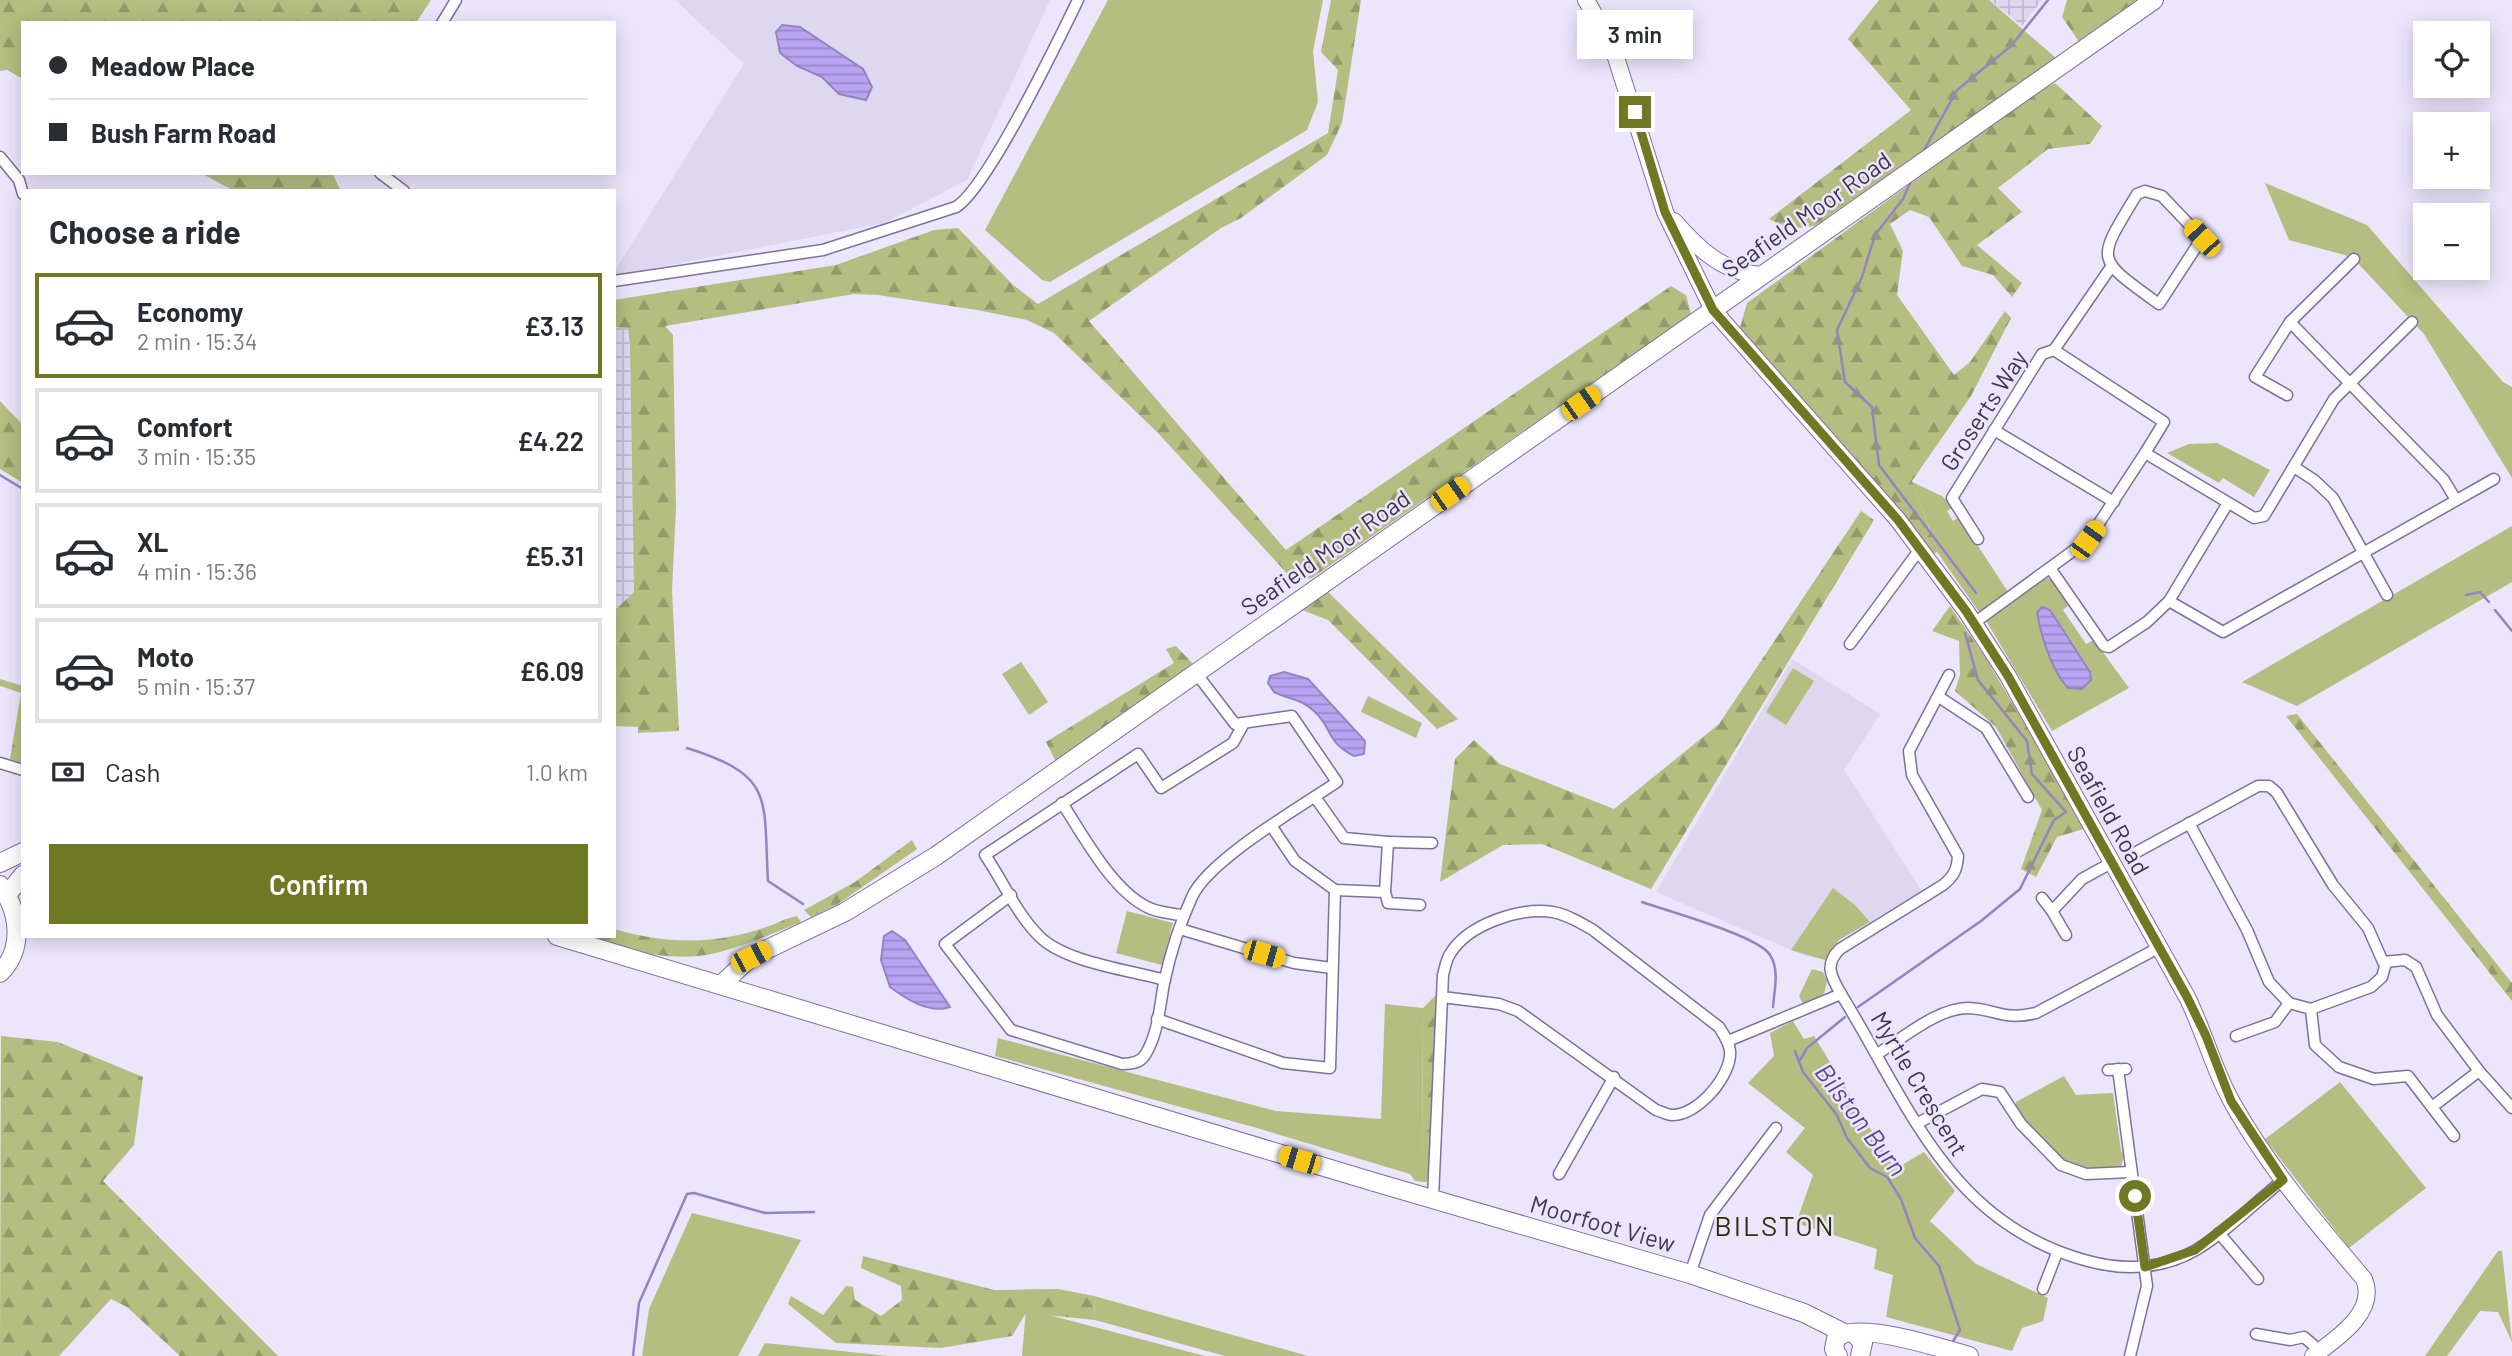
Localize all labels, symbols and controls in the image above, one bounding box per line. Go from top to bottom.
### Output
callout: 3 min [1577,10,1693,60]
text: 3 min [1608,20,1662,48]
map controls [2413,21,2490,280]
button: locate [2413,21,2490,98]
text: Meadow Place [91,50,255,81]
route end [1619,96,1651,128]
button: + [2413,112,2490,189]
text: Bush Farm Road [91,117,276,148]
street label: Seafield Moor Road [1716,145,1896,283]
button: − [2413,203,2490,280]
text: Choose a ride [49,212,241,250]
car [2180,215,2225,261]
icon: car [53,294,116,357]
text: Economy [137,296,243,327]
text: £3.13 [524,310,584,341]
text: 2 min · 15:34 [137,327,257,355]
street label: Groserts Way [1933,344,2033,476]
car [1558,382,1605,424]
icon: car [53,409,116,472]
text: Comfort [137,411,233,442]
text: £4.22 [517,425,584,456]
text: 3 min · 15:35 [137,442,256,470]
car [1427,473,1474,515]
street label: Seafield Moor Road [1235,483,1415,621]
car [2068,517,2109,563]
icon: car [53,524,116,587]
text: XL [137,526,168,557]
text: £5.31 [524,540,584,571]
text: 4 min · 15:36 [137,557,257,585]
icon: car [53,639,116,702]
text: Moto [137,641,194,672]
text: £6.09 [520,655,584,686]
text: 5 min · 15:37 [137,672,255,700]
street label: Seafield Road [2062,740,2156,880]
icon: cash [49,753,87,791]
text: Cash [105,756,160,787]
text: 1.0 km [526,758,588,786]
button: Confirm [49,844,588,924]
car [728,938,775,976]
car [1241,938,1288,970]
street label: Myrtle Crescent [1866,1006,1974,1160]
water label: Bilston Burn [1810,1057,1914,1181]
car [1276,1144,1323,1176]
route start [2119,1180,2151,1212]
street label: Moorfoot View [1527,1188,1679,1258]
district label: BILSTON [1714,1208,1836,1242]

